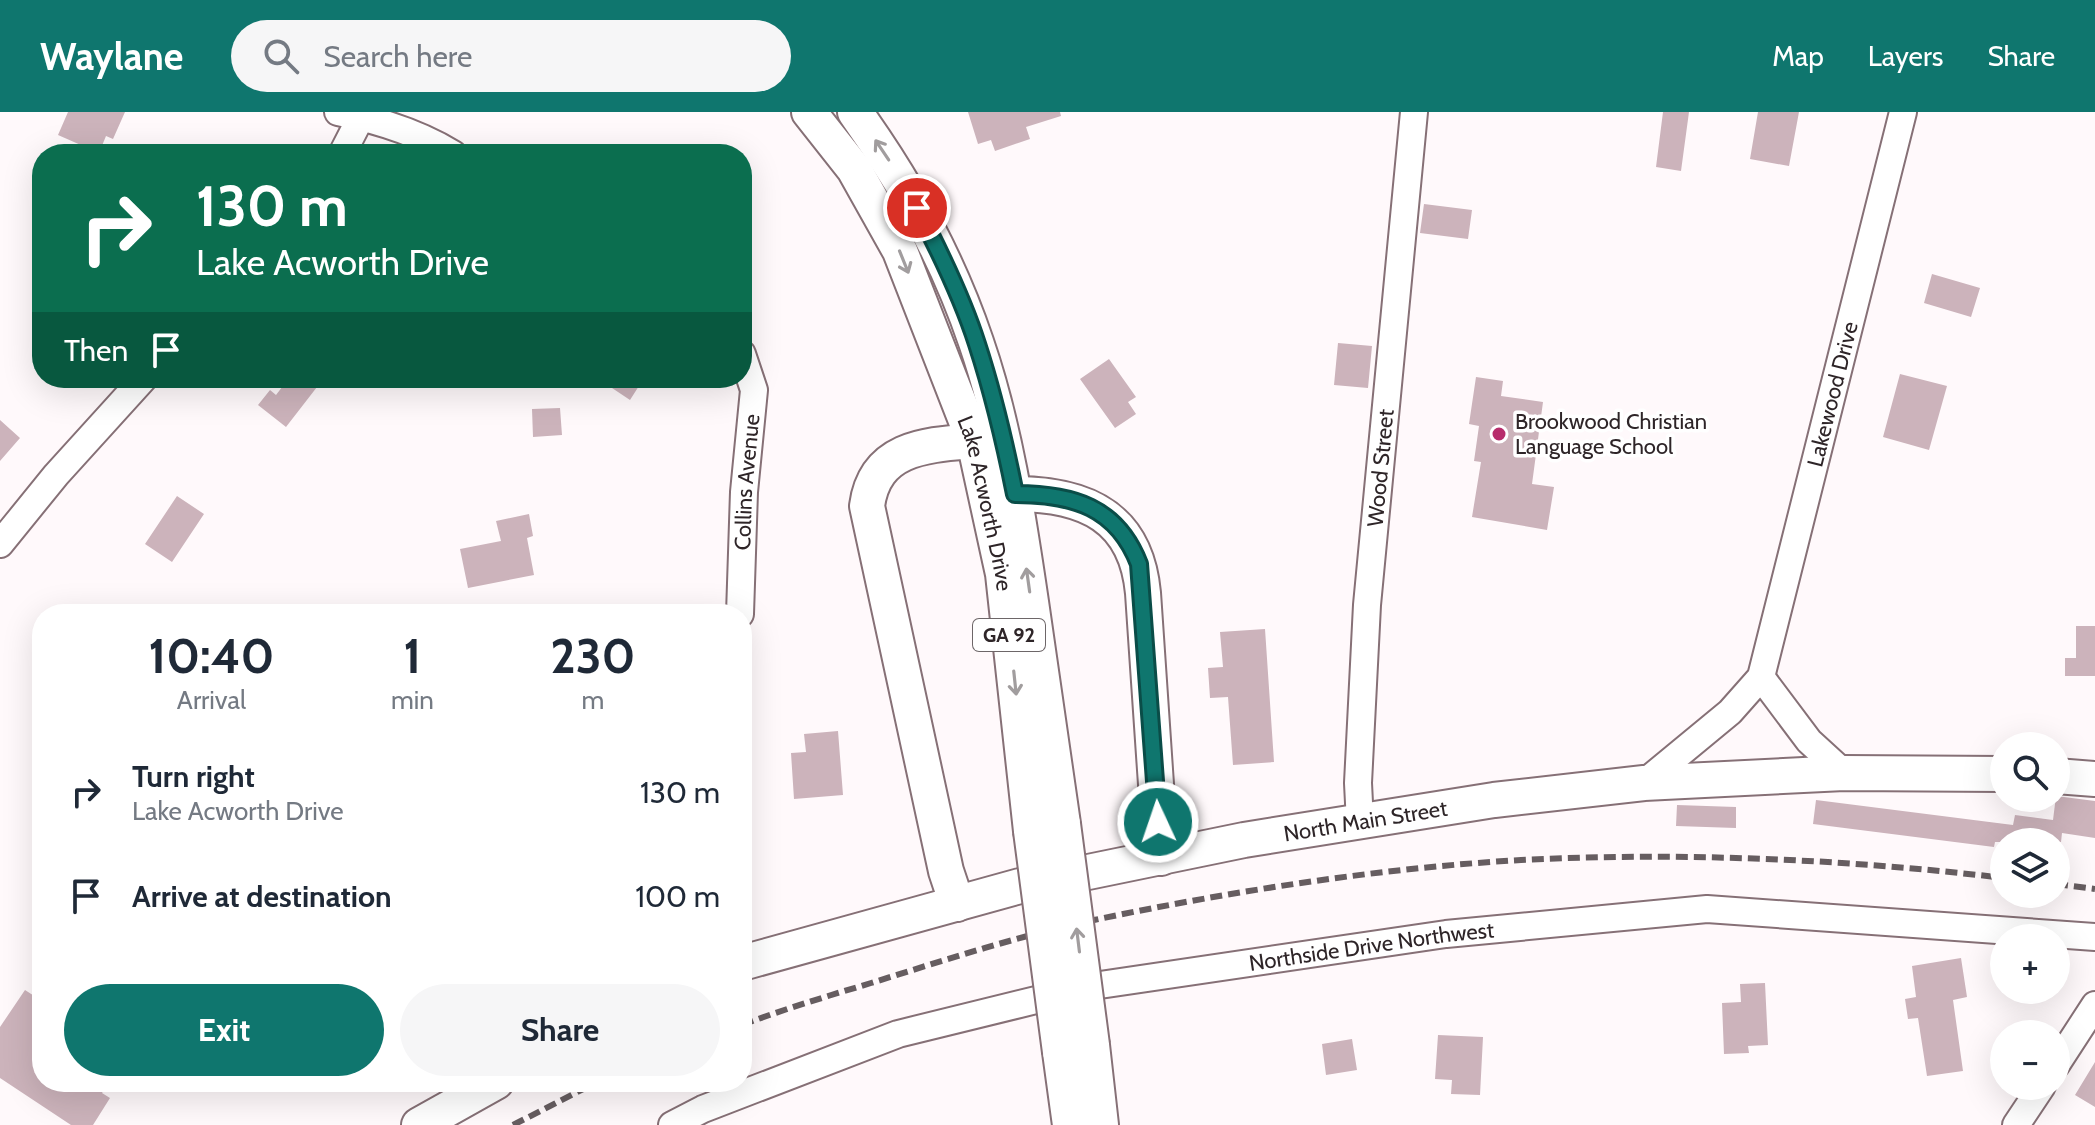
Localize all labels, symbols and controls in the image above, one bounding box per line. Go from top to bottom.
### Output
search box [231,20,791,92]
text: Waylane [40,33,183,80]
icon: search [259,34,303,78]
text: Search here [323,38,472,75]
text: Map [1772,39,1824,73]
text: Layers [1868,39,1943,73]
text: Share [1987,39,2055,73]
one-way arrow [874,140,891,162]
text: 130 m [196,172,348,240]
pin [883,174,951,242]
icon: right [64,176,168,280]
icon: arrive [895,186,939,230]
text: Lake Acworth Drive [196,240,489,284]
one-way arrow [898,249,912,274]
street label: Lakewood Drive [1801,319,1864,470]
icon: arrive [144,328,188,372]
text: Then [64,332,128,369]
street label: Wood Street [1362,407,1400,528]
place label: Brookwood Christian Language School [1515,408,1707,460]
street label: Lake Acworth Drive [951,412,1018,592]
street label: Collins Avenue [729,413,766,551]
marker: Brookwood Christian Language School [1490,425,1508,443]
one-way arrow [1020,568,1035,593]
road number: GA 92 [973,619,1045,651]
text: 10:40 [149,627,274,685]
text: 1 [404,627,421,685]
text: 230 [550,627,635,685]
one-way arrow [1007,669,1022,696]
text: Arrival [177,684,246,716]
text: min [391,684,434,716]
text: m [581,684,604,716]
map controls [1990,732,2070,1100]
button: search [1990,732,2070,812]
text: Turn right [132,758,255,795]
icon: right [64,770,108,814]
text: 130 m [640,774,720,811]
position arrow [1116,780,1200,864]
text: Lake Acworth Drive [132,795,344,827]
street label: North Main Street [1282,795,1450,847]
button: layers [1990,828,2070,908]
icon: arrive [64,874,108,918]
text: Arrive at destination [132,878,392,915]
text: 100 m [635,878,720,915]
street label: Northside Drive Northwest [1247,916,1496,977]
button: + [1990,924,2070,1004]
one-way arrow [1071,927,1086,953]
button: Exit [64,984,384,1076]
button: Share [400,984,720,1076]
button: − [1990,1020,2070,1100]

